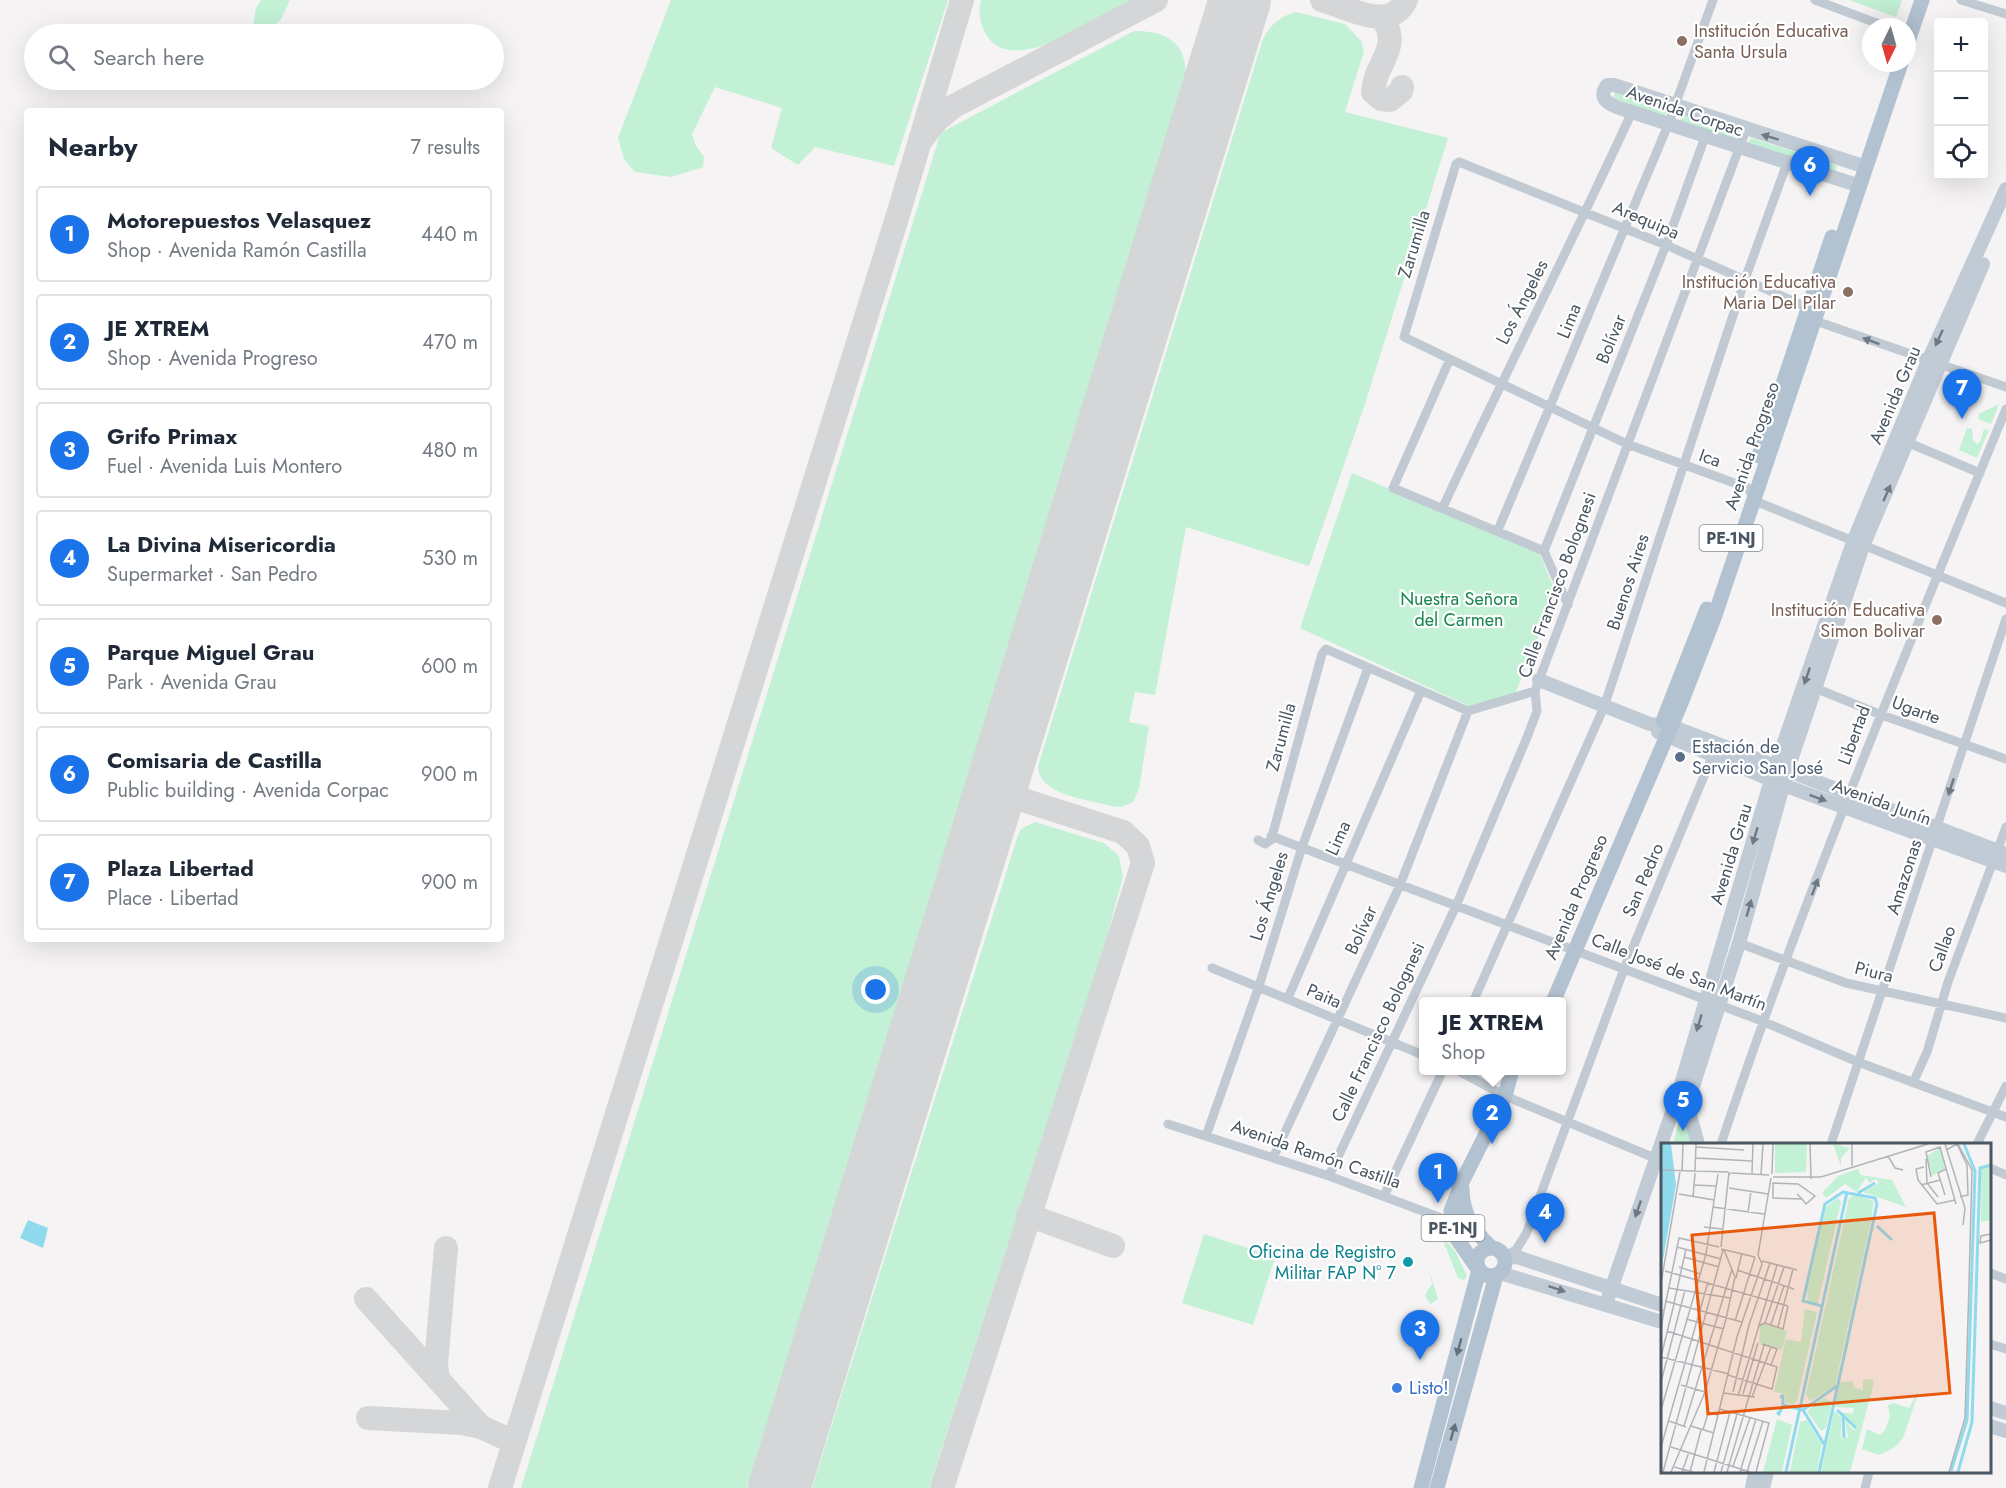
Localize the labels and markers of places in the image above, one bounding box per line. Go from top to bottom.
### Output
place label: Institución Educativa Santa Ursula [1694,18,1848,65]
marker: Institución Educativa Santa Ursula [1675,34,1689,48]
pin: 6 [1790,146,1830,196]
place label: Institución Educativa Maria Del Pilar [1682,269,1837,316]
marker: Institución Educativa Maria Del Pilar [1841,285,1855,299]
pin: 7 [1942,370,1982,419]
place label: Institución Educativa Simon Bolivar [1771,597,1926,644]
marker: Institución Educativa Simon Bolivar [1930,613,1944,627]
place label: Estación de Servicio San José [1692,734,1823,781]
marker: Estación de Servicio San José [1673,750,1687,764]
pin: 5 [1664,1082,1702,1131]
pin: 2 [1472,1094,1512,1144]
pin: 1 [1418,1154,1458,1203]
pin: 4 [1526,1194,1564,1243]
place label: Oficina de Registro Militar FAP N° 7 [1249,1239,1397,1286]
marker: Oficina de Registro Militar FAP N° 7 [1401,1255,1415,1269]
pin: 3 [1400,1310,1440,1360]
place label: Listo! [1409,1375,1449,1401]
marker: Listo! [1390,1381,1404,1395]

